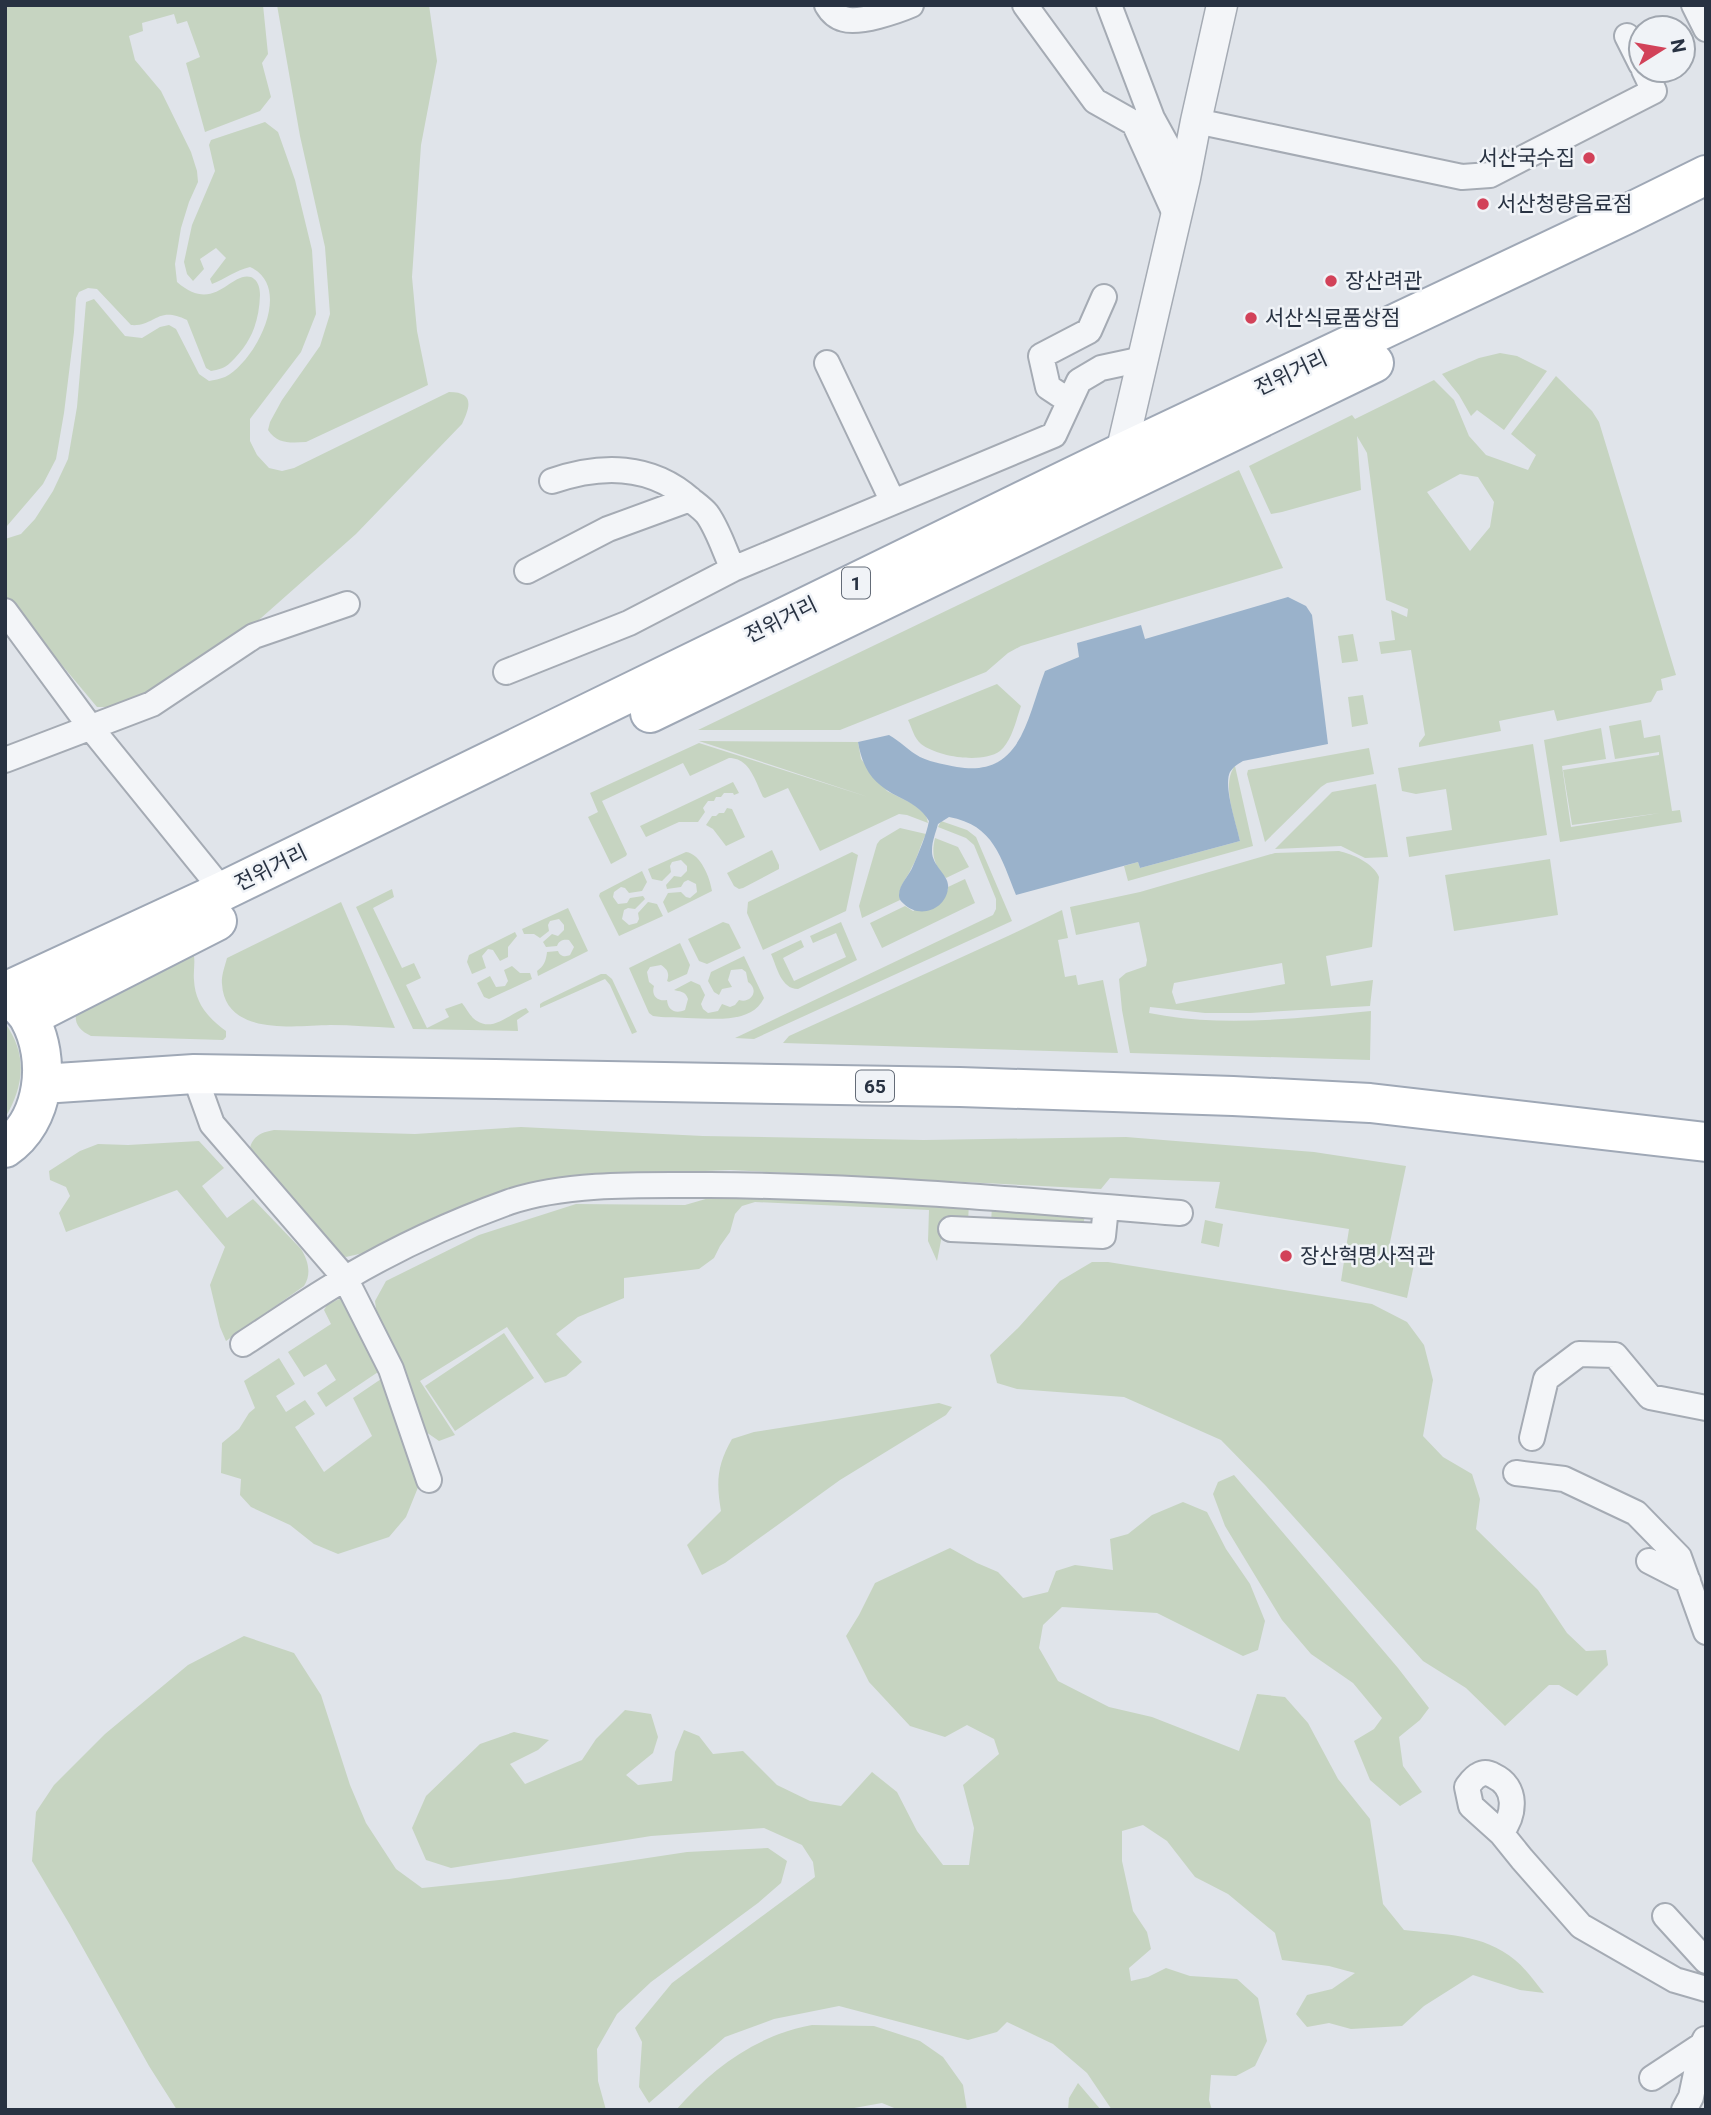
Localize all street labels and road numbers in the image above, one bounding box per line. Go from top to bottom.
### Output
street label: 전위거리 [1251,346,1331,400]
road number: 1 [842,568,870,598]
street label: 전위거리 [741,592,821,648]
street label: 전위거리 [231,840,311,896]
road number: 65 [856,1070,894,1102]

